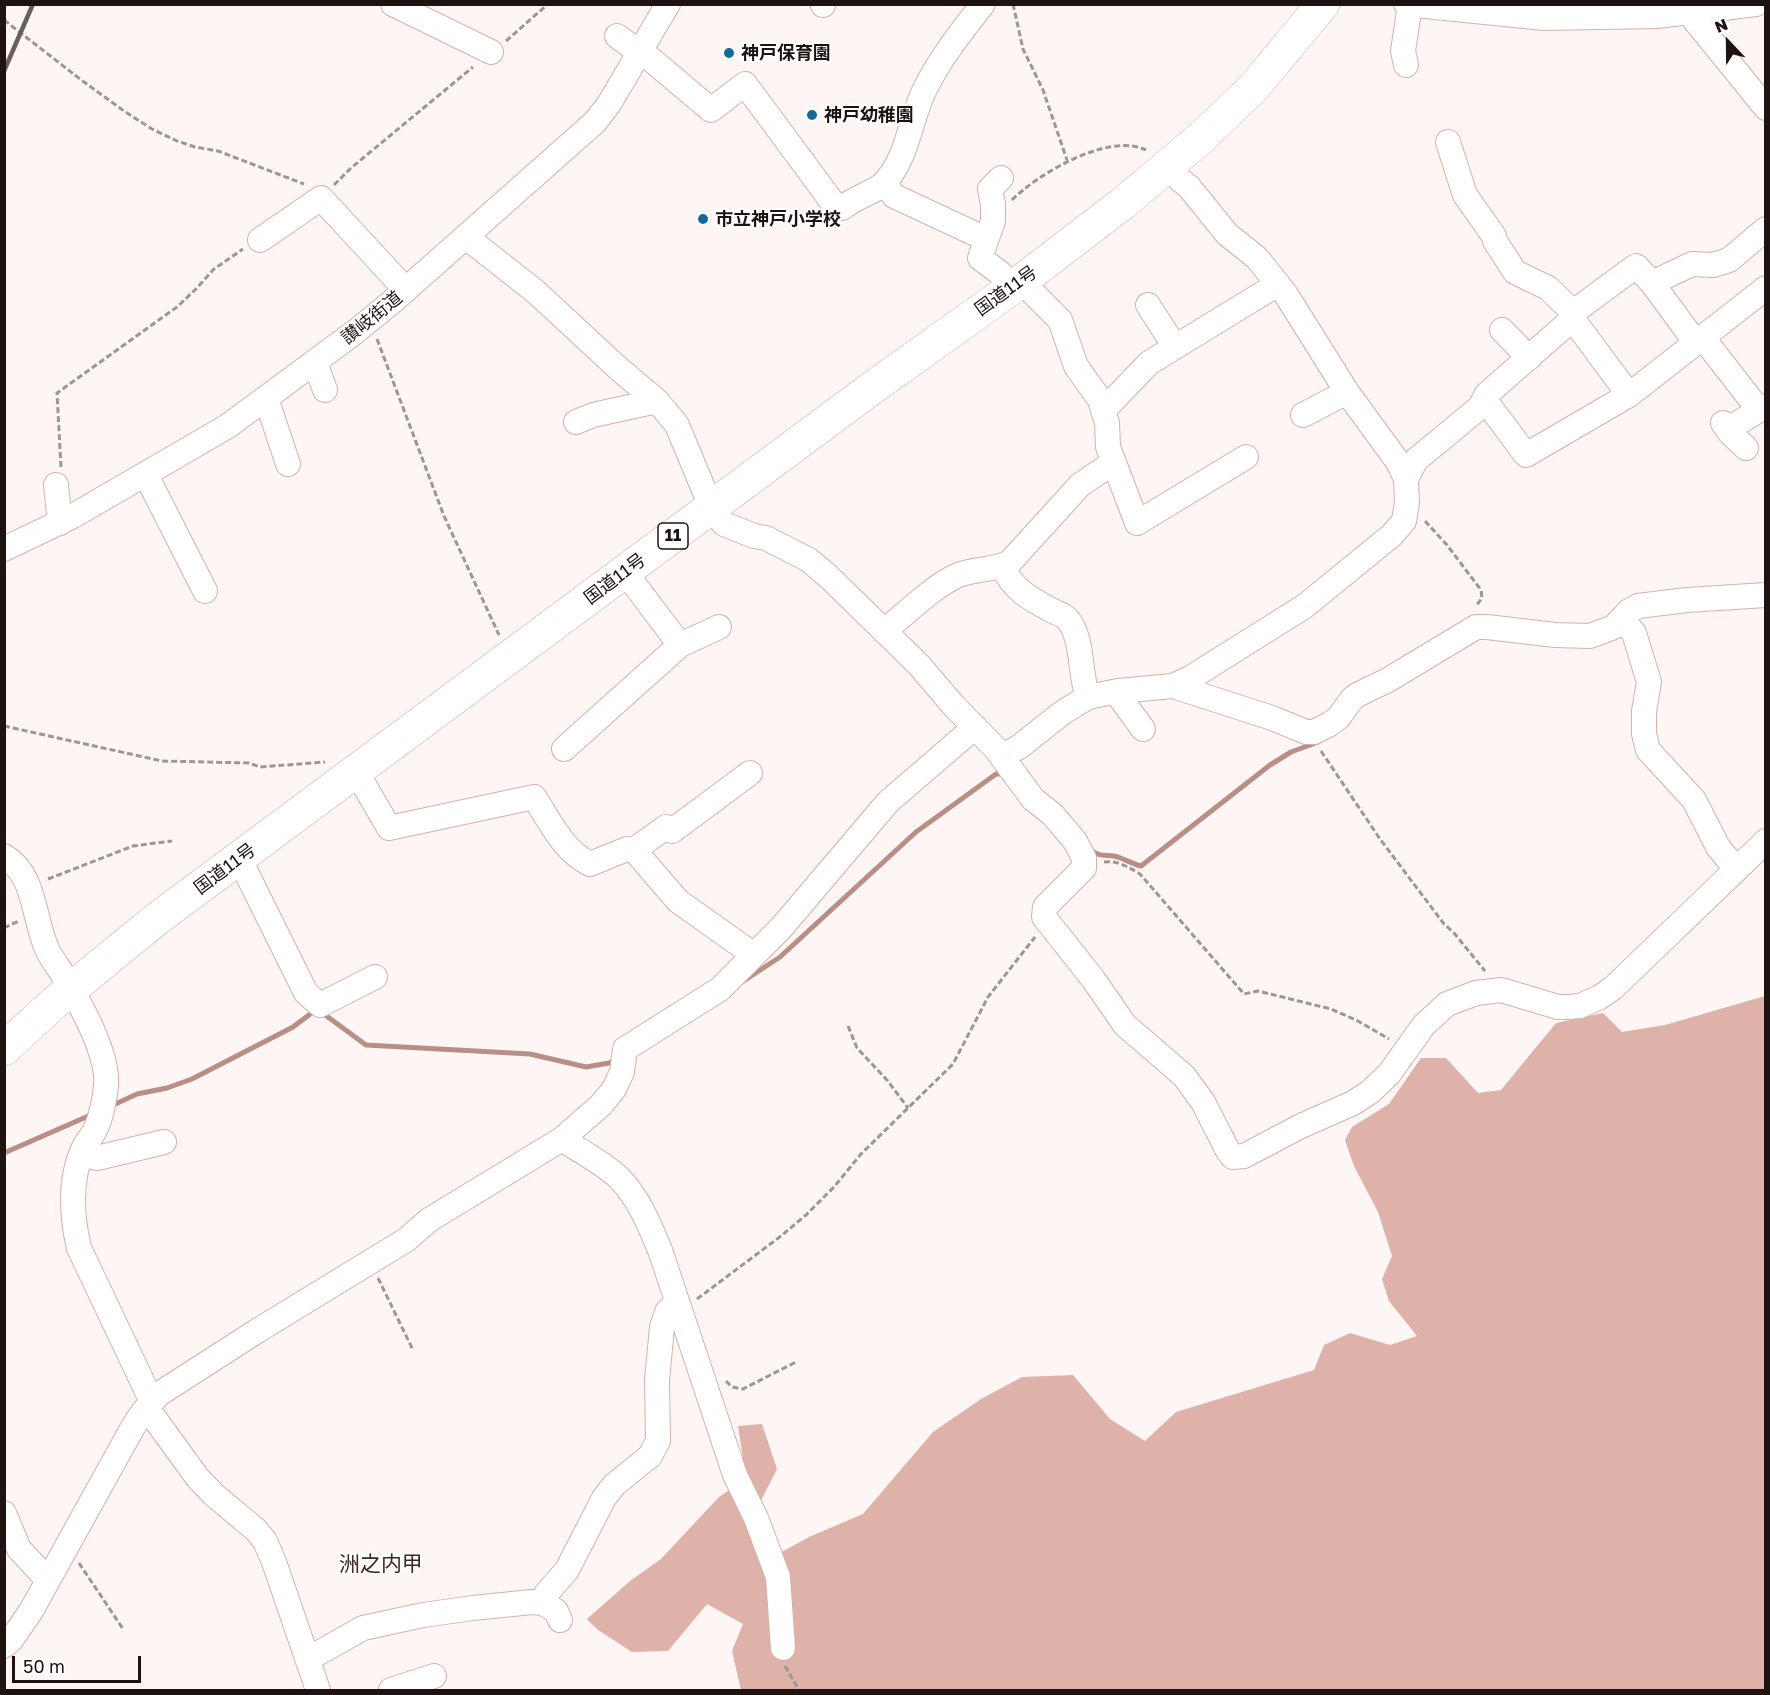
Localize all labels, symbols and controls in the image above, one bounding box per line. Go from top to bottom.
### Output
north arrow [1698,12,1758,72]
text: N [1712,14,1731,37]
place label: 神戸保育園 [741,42,831,64]
marker: 神戸保育園 [722,46,736,60]
place label: 神戸幼稚園 [824,104,914,126]
marker: 神戸幼稚園 [805,108,819,122]
place label: 市立神戸小学校 [715,208,841,230]
marker: 市立神戸小学校 [696,212,710,226]
street label: 国道11号 [971,261,1041,321]
street label: 讃岐街道 [337,287,407,349]
road number: 11 [658,523,688,549]
street label: 国道11号 [580,549,650,609]
street label: 国道11号 [190,839,260,899]
district label: 洲之内甲 [339,1551,423,1577]
scale bar [15,1644,144,1682]
text: 50 m [23,1655,65,1677]

